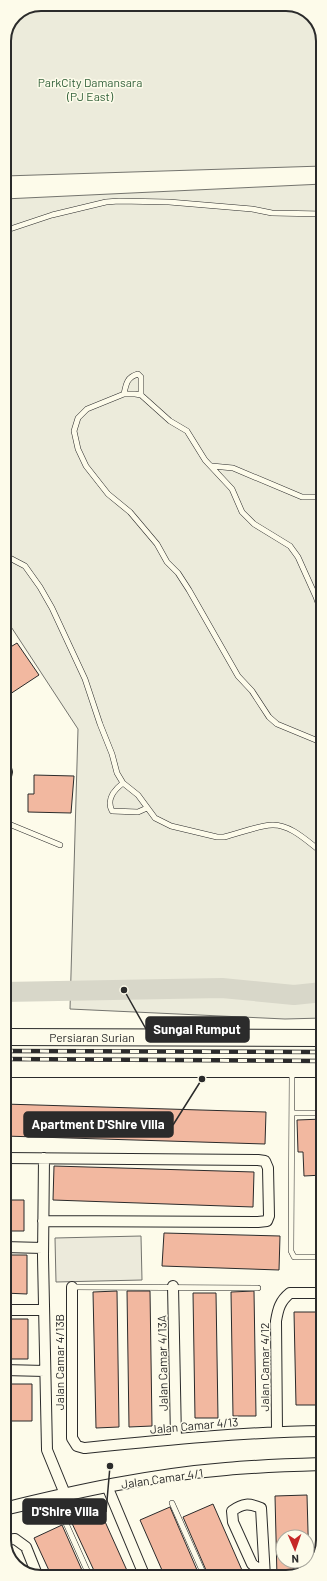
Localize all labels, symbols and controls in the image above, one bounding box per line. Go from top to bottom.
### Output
park label: ParkCity Damansara (PJ East) [38,75,142,103]
callout: Sungai Rumput [146,1017,249,1042]
text: Sungai Rumput [153,1021,241,1037]
street label: Persiaran Surian [49,1030,135,1044]
callout: Apartment D'Shire Villa [24,1112,173,1137]
text: Apartment D'Shire Villa [31,1116,165,1132]
street label: Jalan Camar 4/13B [52,1314,66,1410]
street label: Jalan Camar 4/13A [154,1315,170,1411]
street label: Jalan Camar 4/12 [257,1322,271,1412]
street label: Jalan Camar 4/13 [149,1414,239,1436]
street label: Jalan Camar 4/1 [120,1465,204,1491]
callout: D'Shire Villa [23,1499,106,1524]
text: D'Shire Villa [31,1503,99,1519]
north arrow [275,1529,315,1569]
text: N [291,1553,299,1566]

